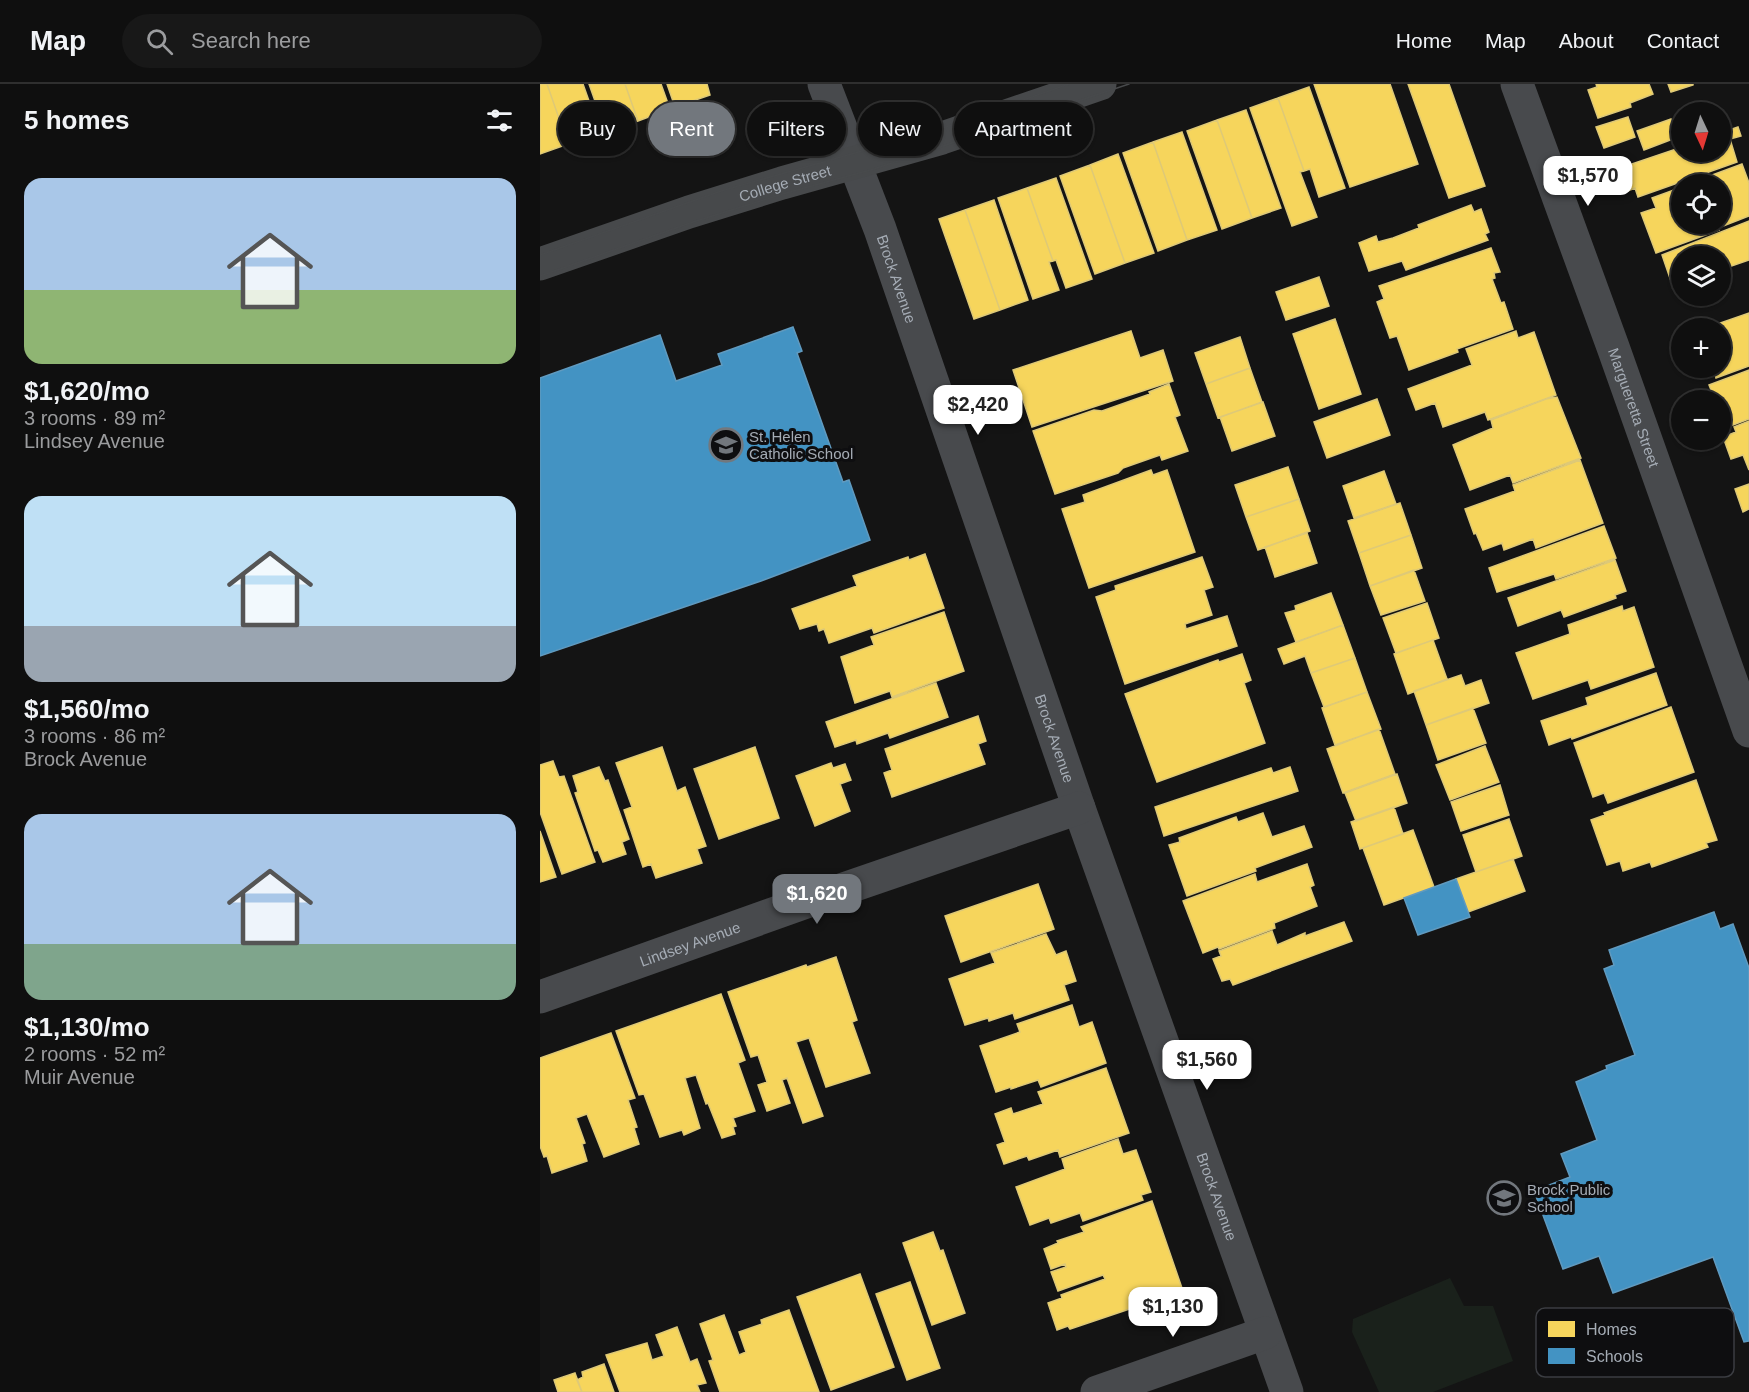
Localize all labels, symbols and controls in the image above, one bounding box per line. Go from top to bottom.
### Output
search box [122,14,542,68]
text: Map [30,25,86,56]
icon: search [143,25,176,58]
text: Search here [191,28,311,53]
text: Home [1396,29,1452,52]
text: Map [1485,29,1526,52]
text: About [1559,29,1614,52]
text: Contact [1647,29,1719,52]
chip: Buy [558,102,636,156]
chip: Rent [648,102,735,156]
chip: Filters [747,102,846,156]
chip: New [858,102,942,156]
chip: Apartment [954,102,1093,156]
north arrow [1671,102,1731,162]
map controls [1671,102,1731,450]
icon: filters [483,104,516,137]
text: 5 homes [24,105,130,135]
pin: $1,570 [1539,156,1637,207]
street label: College Street [737,161,834,204]
text: $1,570 [1557,164,1619,186]
button: locate [1671,174,1731,234]
icon: home [216,217,324,325]
street label: Brock Avenue [874,232,920,325]
button: layers [1671,246,1731,306]
button: + [1671,318,1731,378]
street label: Margueretta Street [1605,346,1664,470]
text: $1,620/mo [24,376,150,406]
pin: $2,420 [929,385,1027,436]
button: − [1671,390,1731,450]
text: $2,420 [947,393,1009,415]
text: 3 rooms · 89 m² [24,407,165,429]
school or university icon: St. Helen Catholic School [708,427,744,463]
place label: St. Helen Catholic School [749,428,853,462]
text: Lindsey Avenue [24,430,165,452]
icon: home [216,535,324,643]
street label: Brock Avenue [1032,692,1078,785]
text: $1,560/mo [24,694,150,724]
text: 3 rooms · 86 m² [24,725,165,747]
text: Brock Avenue [24,748,147,770]
icon: home [216,853,324,961]
pin: $1,620 [768,874,866,925]
text: $1,620 [786,882,848,904]
street label: Lindsey Avenue [637,918,742,969]
text: $1,130/mo [24,1012,150,1042]
pin: $1,560 [1158,1040,1256,1091]
text: 2 rooms · 52 m² [24,1043,165,1065]
text: $1,560 [1176,1048,1238,1070]
text: Muir Avenue [24,1066,135,1088]
street label: Brock Avenue [1194,1150,1241,1243]
school or university icon: Brock Public School [1486,1180,1522,1216]
place label: Brock Public School [1527,1181,1611,1215]
pin: $1,130 [1124,1287,1222,1338]
text: $1,130 [1142,1295,1204,1317]
legend [1536,1308,1734,1377]
text: Homes [1586,1321,1637,1338]
text: Schools [1586,1348,1643,1365]

